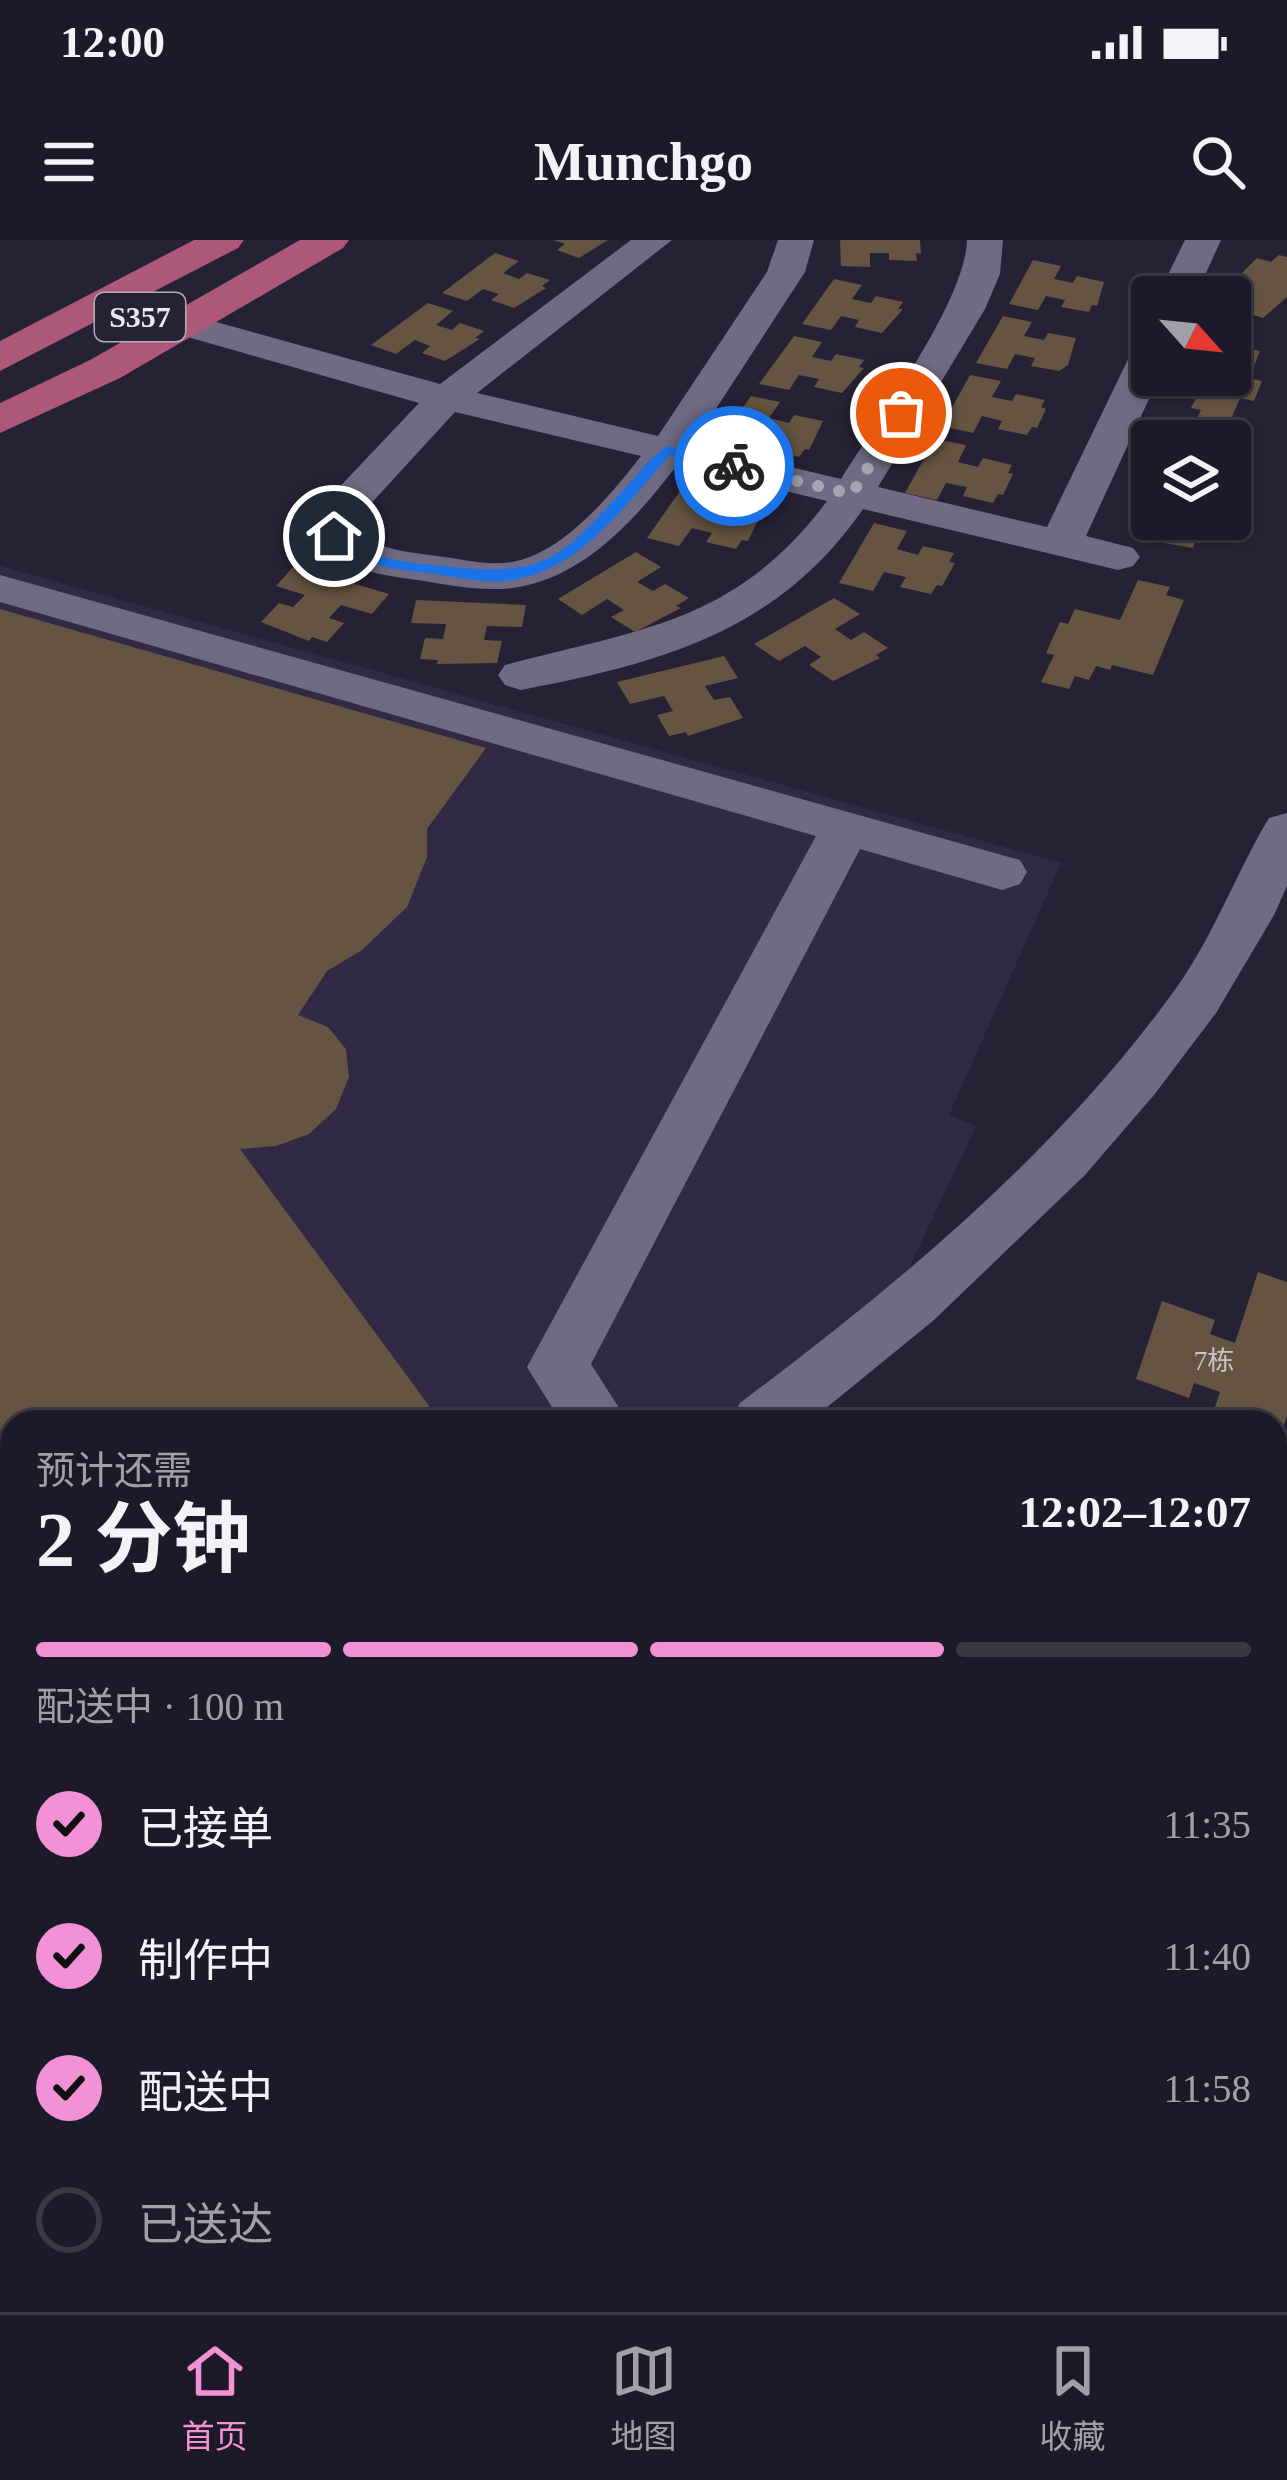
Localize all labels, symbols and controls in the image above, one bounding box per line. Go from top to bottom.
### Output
text: 12:00 [60,17,165,67]
icon: menu [36,129,102,195]
icon: search [1185,129,1251,195]
text: Munchgo [534,132,753,192]
north arrow [1131,276,1251,396]
map controls [1131,276,1251,540]
road number: S357 [95,293,185,341]
pin [850,362,952,464]
icon: bag [868,380,934,446]
courier [674,406,794,526]
button: layers [1131,420,1251,540]
icon: bike [701,433,767,499]
pin [283,485,385,587]
icon: home [301,503,367,569]
house number: 7栋 [1194,1346,1234,1376]
text: 预计还需 [36,1449,192,1492]
text: 12:02–12:07 [1019,1487,1251,1537]
text: 2 分钟 [36,1496,251,1583]
text: 配送中 · 100 m [36,1685,284,1728]
icon: check [36,1791,102,1857]
text: 11:35 [1164,1803,1251,1846]
text: 已接单 [138,1804,273,1854]
icon: check [36,1923,102,1989]
text: 11:40 [1164,1935,1251,1978]
text: 制作中 [138,1936,273,1986]
icon: check [36,2055,102,2121]
text: 11:58 [1164,2067,1251,2110]
text: 配送中 [138,2068,273,2118]
text: 已送达 [138,2200,273,2250]
tab: 首页 [182,2338,248,2458]
tab: 地图 [611,2338,677,2458]
tab: 收藏 [1040,2338,1106,2458]

